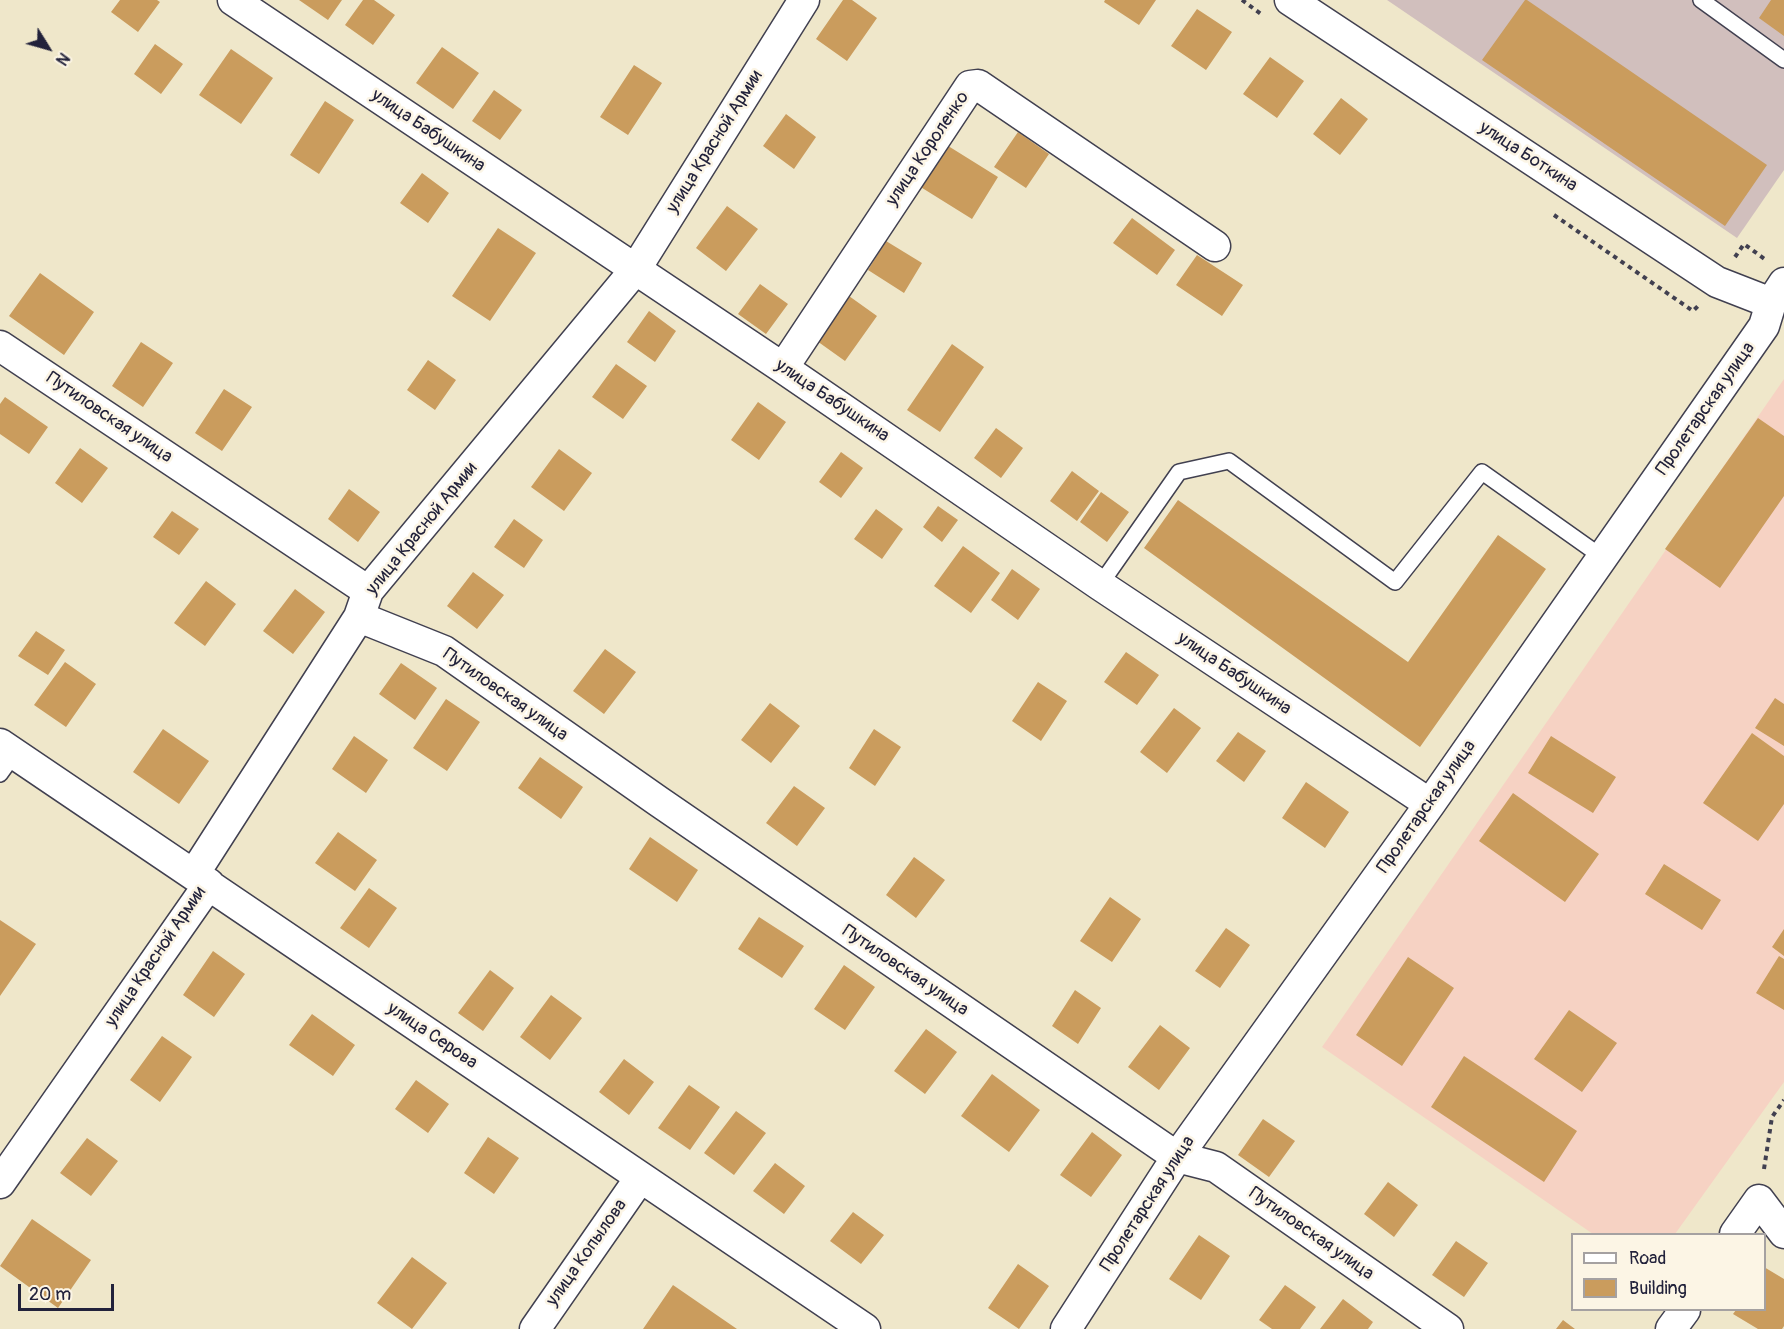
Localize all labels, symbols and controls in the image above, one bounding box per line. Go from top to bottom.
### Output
north arrow [18,18,78,78]
text: N [51,48,74,69]
street label: улица Красной Армии [662,67,768,217]
street label: улица Бабушкина [367,85,489,177]
street label: улица Короленко [882,88,974,210]
street label: улица Боткина [1475,117,1581,197]
street label: Пролетарская улица [1652,338,1760,480]
street label: улица Бабушкина [771,355,893,447]
street label: Путиловская улица [42,368,176,468]
street label: улица Красной Армии [362,458,482,600]
street label: улица Бабушкина [1173,628,1295,720]
street label: Путиловская улица [438,644,572,746]
street label: Пролетарская улица [1373,736,1481,878]
street label: улица Красной Армии [101,883,211,1031]
street label: Путиловская улица [838,921,972,1021]
street label: улица Серова [383,998,481,1074]
street label: Пролетарская улица [1096,1132,1200,1276]
street label: Путиловская улица [1244,1183,1378,1285]
street label: улица Копылова [542,1195,632,1311]
legend [1571,1233,1766,1311]
text: Road [1629,1247,1666,1270]
scale bar [21,1272,117,1310]
text: Building [1629,1277,1687,1300]
text: 20 m [29,1283,71,1306]

